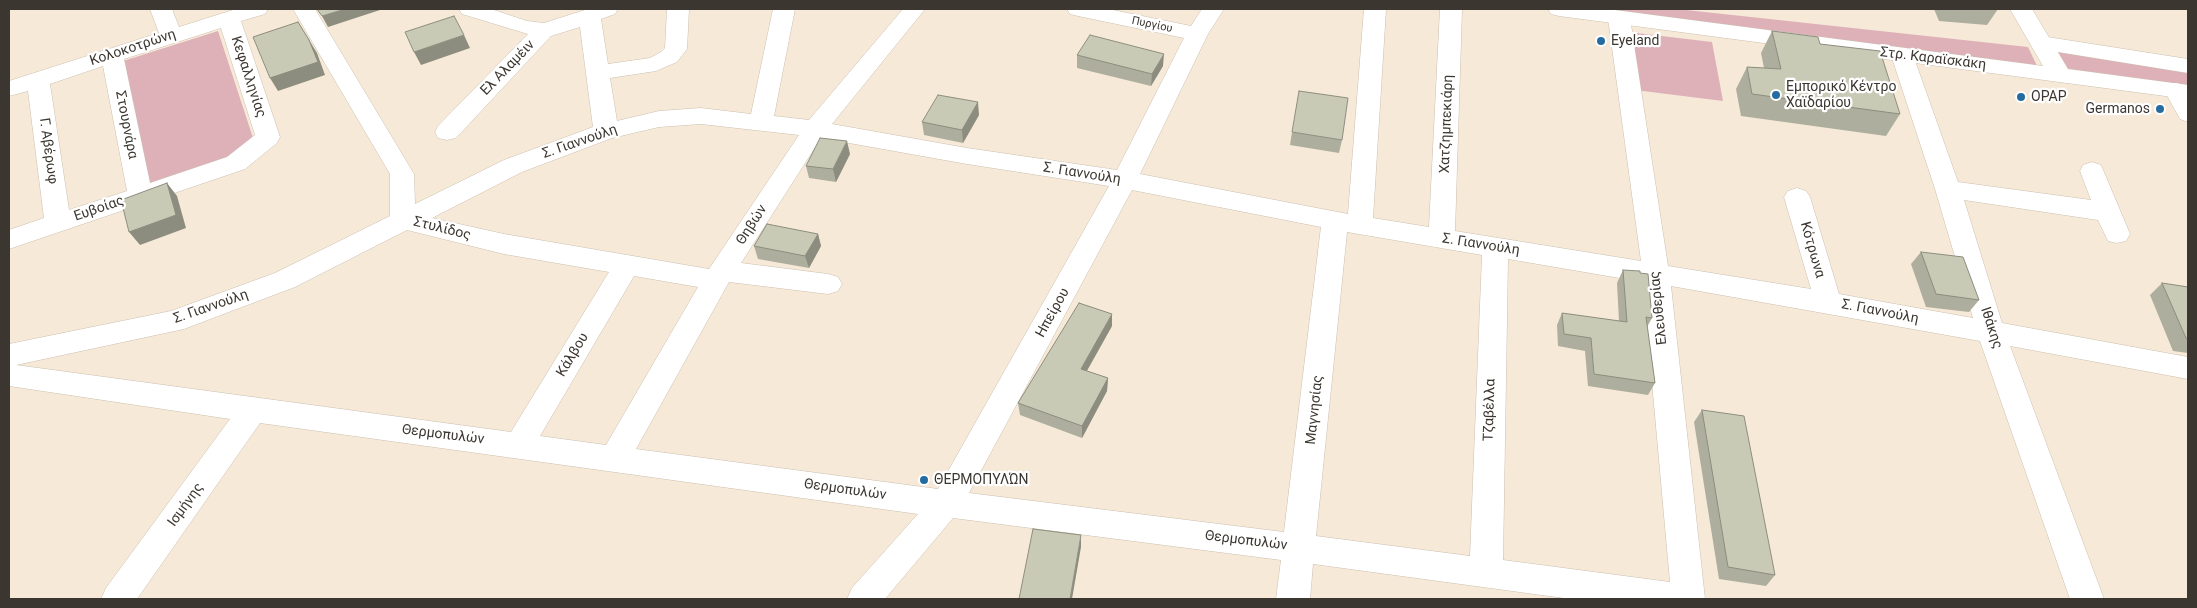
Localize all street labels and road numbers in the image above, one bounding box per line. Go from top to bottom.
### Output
street label: Πυργίου [1130,14,1174,36]
street label: Κολοκοτρώνη [88,26,178,70]
street label: Κεφαλληνίας [227,34,269,120]
street label: Ελ Αλαμέιν [477,37,539,99]
street label: Στρ. Καραϊσκάκη [1879,44,1987,74]
street label: Χατζημπεκιάρη [1437,74,1457,174]
street label: Στουρνάρα [111,89,141,161]
street label: Γ. Αβέρωφ [35,117,61,185]
street label: Σ. Γιαννούλη [540,121,620,163]
street label: Σ. Γιαννούλη [1042,160,1122,188]
street label: Ευβοίας [72,193,126,225]
street label: Θηβών [733,202,771,248]
street label: Στυλίδος [411,214,473,244]
street label: Κότρωνα [1796,220,1828,280]
street label: Σ. Γιαννούλη [1441,231,1521,259]
street label: Ελευθερίας [1647,270,1671,346]
street label: Ηπείρου [1033,285,1073,341]
street label: Σ. Γιαννούλη [171,286,251,328]
street label: Σ. Γιαννούλη [1840,296,1920,328]
street label: Ιθάκης [1976,305,2006,351]
street label: Κάλβου [553,330,593,380]
street label: Μαγνησίας [1303,374,1327,446]
street label: Τζαβέλλα [1481,378,1499,442]
street label: Θερμοπυλών [401,422,485,448]
street label: Θερμοπυλών [803,476,887,504]
street label: Ισμήνης [165,480,207,530]
street label: Θερμοπυλών [1204,528,1288,554]

